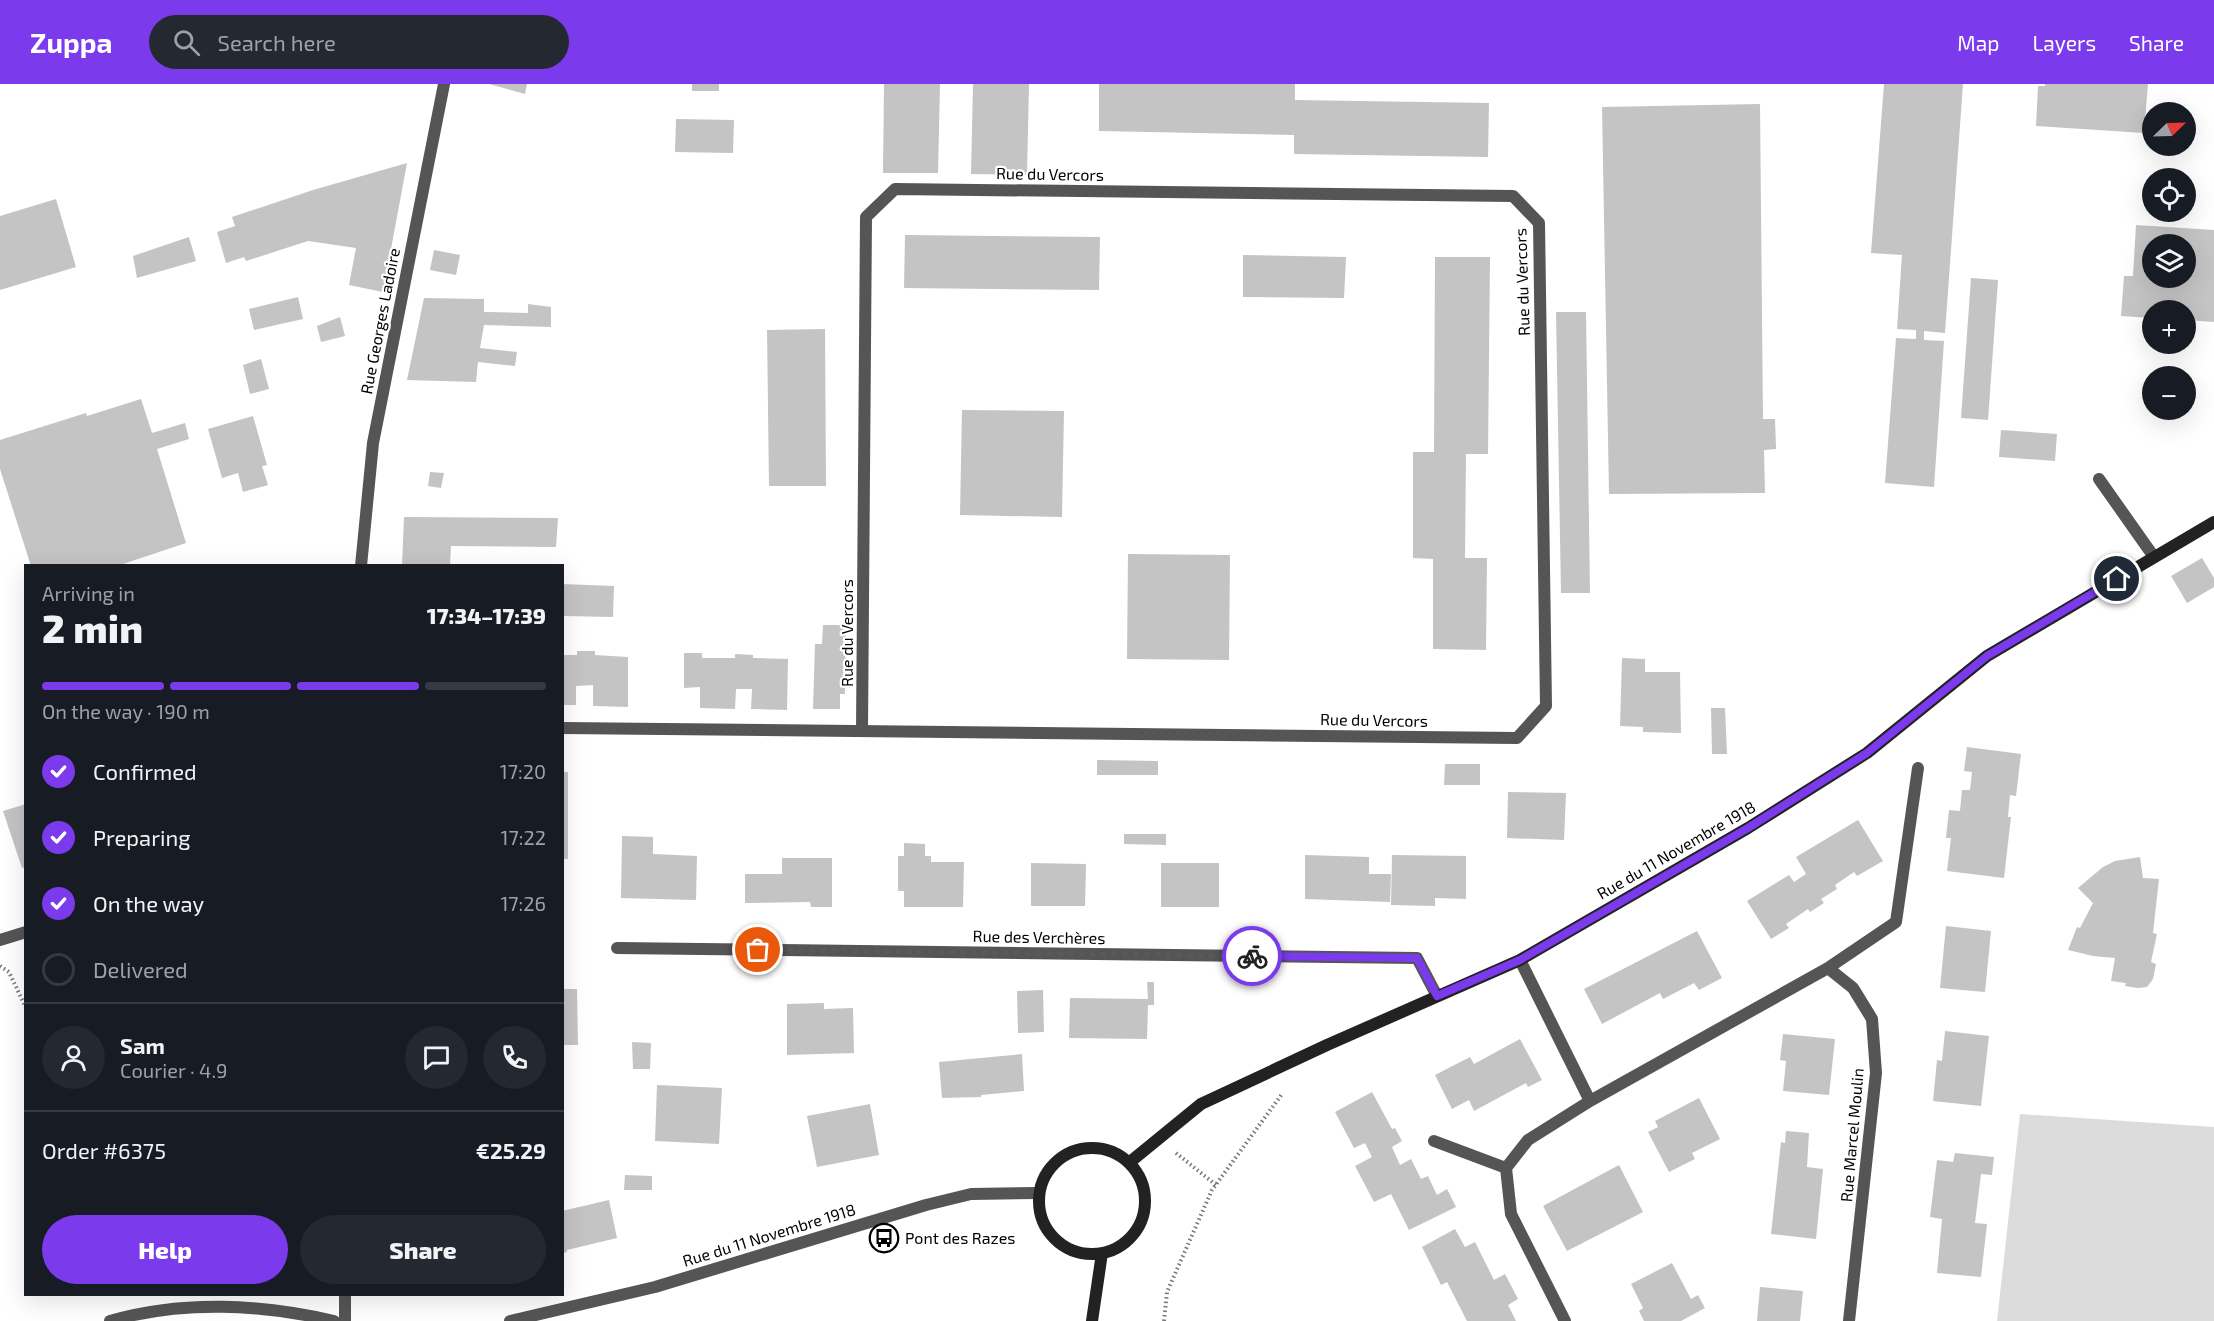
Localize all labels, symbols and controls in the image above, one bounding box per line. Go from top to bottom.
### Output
search box [149,15,569,69]
text: Zuppa [30,25,113,59]
icon: search [170,26,203,59]
text: Search here [218,29,336,55]
text: Map [1957,30,1999,55]
text: Layers [2032,30,2096,55]
text: Share [2129,30,2184,55]
north arrow [2142,102,2196,156]
map controls [2142,102,2196,420]
street label: Rue du Vercors [996,163,1104,184]
button: locate [2142,168,2196,222]
street label: Rue du Vercors [1510,228,1533,336]
button: layers [2142,234,2196,288]
street label: Rue Georges Ladoire [356,246,403,396]
button: + [2142,300,2196,354]
button: − [2142,366,2196,420]
pin [2091,553,2142,604]
icon: home [2100,562,2133,595]
street label: Rue du Vercors [837,579,856,687]
text: Arriving in [42,581,135,605]
text: 17:34–17:39 [427,602,546,628]
text: 2 min [42,604,143,651]
text: On the way · 190 m [42,699,210,723]
street label: Rue du Vercors [1320,709,1428,730]
icon: check [42,755,75,788]
text: Confirmed [93,758,197,784]
text: 17:20 [500,759,546,783]
street label: Rue du 11 Novembre 1918 [1593,796,1758,903]
icon: check [42,821,75,854]
text: Preparing [93,824,191,850]
text: 17:22 [501,825,546,849]
icon: check [42,887,75,920]
text: On the way [93,890,204,916]
text: 17:26 [500,891,546,915]
pin [732,924,783,975]
street label: Rue des Verchères [972,926,1106,947]
courier [1222,926,1282,986]
icon: bag [741,933,774,966]
icon: bike [1236,940,1269,973]
text: Delivered [93,956,188,982]
button: person [42,1026,105,1089]
button: chat [405,1026,468,1089]
button: phone [483,1026,546,1089]
text: Sam [120,1032,165,1058]
text: Courier · 4.9 [120,1058,227,1082]
street label: Rue Marcel Moulin [1836,1067,1867,1203]
text: Order #6375 [42,1137,166,1163]
text: €25.29 [476,1137,546,1163]
street label: Rue du 11 Novembre 1918 [680,1199,858,1270]
button: Help [42,1215,288,1284]
button: Share [300,1215,546,1284]
bus stop icon: Pont des Razes [868,1222,900,1254]
place label: Pont des Razes [905,1228,1015,1247]

